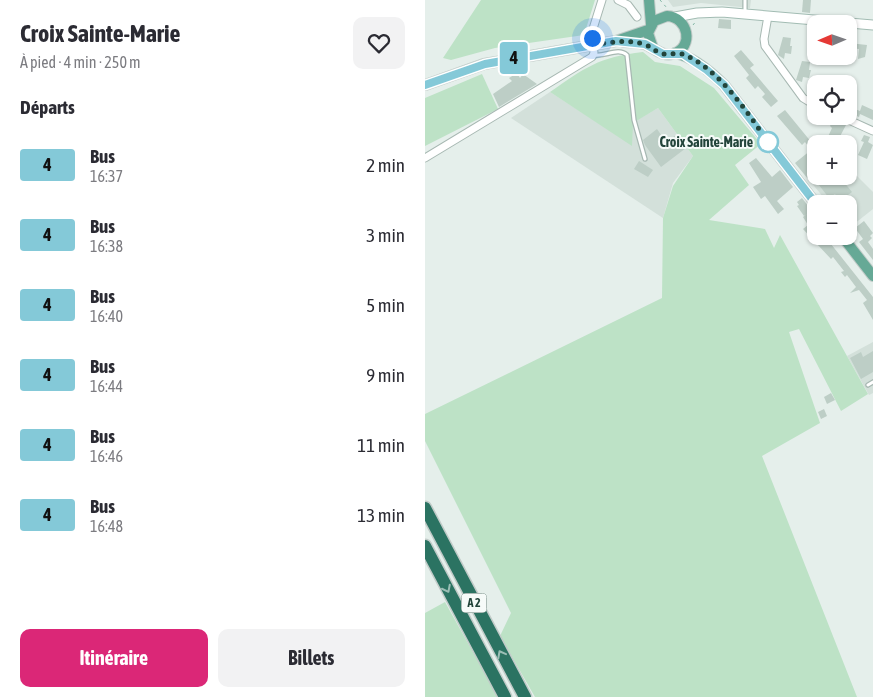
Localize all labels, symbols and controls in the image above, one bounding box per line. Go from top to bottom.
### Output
north arrow [807,15,857,65]
map controls [807,15,857,245]
button: heart [353,17,405,69]
text: Croix Sainte-Marie [20,20,180,47]
your location [580,26,605,51]
line badge: 4 [498,42,530,74]
text: 4 [510,47,518,68]
text: À pied · 4 min · 250 m [20,53,141,71]
button: locate [807,75,857,125]
text: Départs [20,96,75,118]
marker: Croix Sainte-Marie [757,131,779,153]
place label: Croix Sainte-Marie [659,134,753,150]
button: + [807,135,857,185]
text: Bus [90,145,115,167]
text: 4 [43,154,52,175]
text: 2 min [366,154,405,176]
text: 16:37 [90,167,123,185]
button: − [807,195,857,245]
text: Bus [90,215,115,237]
text: 4 [43,224,52,245]
text: 3 min [366,224,405,246]
text: 16:38 [90,237,123,255]
text: Bus [90,285,115,307]
text: 4 [43,294,52,315]
text: 5 min [366,294,405,316]
text: 16:40 [90,307,123,325]
text: Bus [90,355,115,377]
text: 4 [43,364,52,385]
text: 9 min [366,364,405,386]
text: 16:44 [90,377,123,395]
text: Bus [90,425,115,447]
text: 4 [43,434,52,455]
text: 11 min [357,434,405,456]
text: 16:46 [90,447,123,465]
text: Bus [90,495,115,517]
text: 4 [43,504,52,525]
text: 13 min [357,504,405,526]
text: 16:48 [90,517,123,535]
one-way arrow [441,584,451,593]
road number: A 2 [461,594,487,612]
button: Itinéraire [20,629,208,687]
button: Billets [218,629,405,687]
one-way arrow [498,651,508,660]

